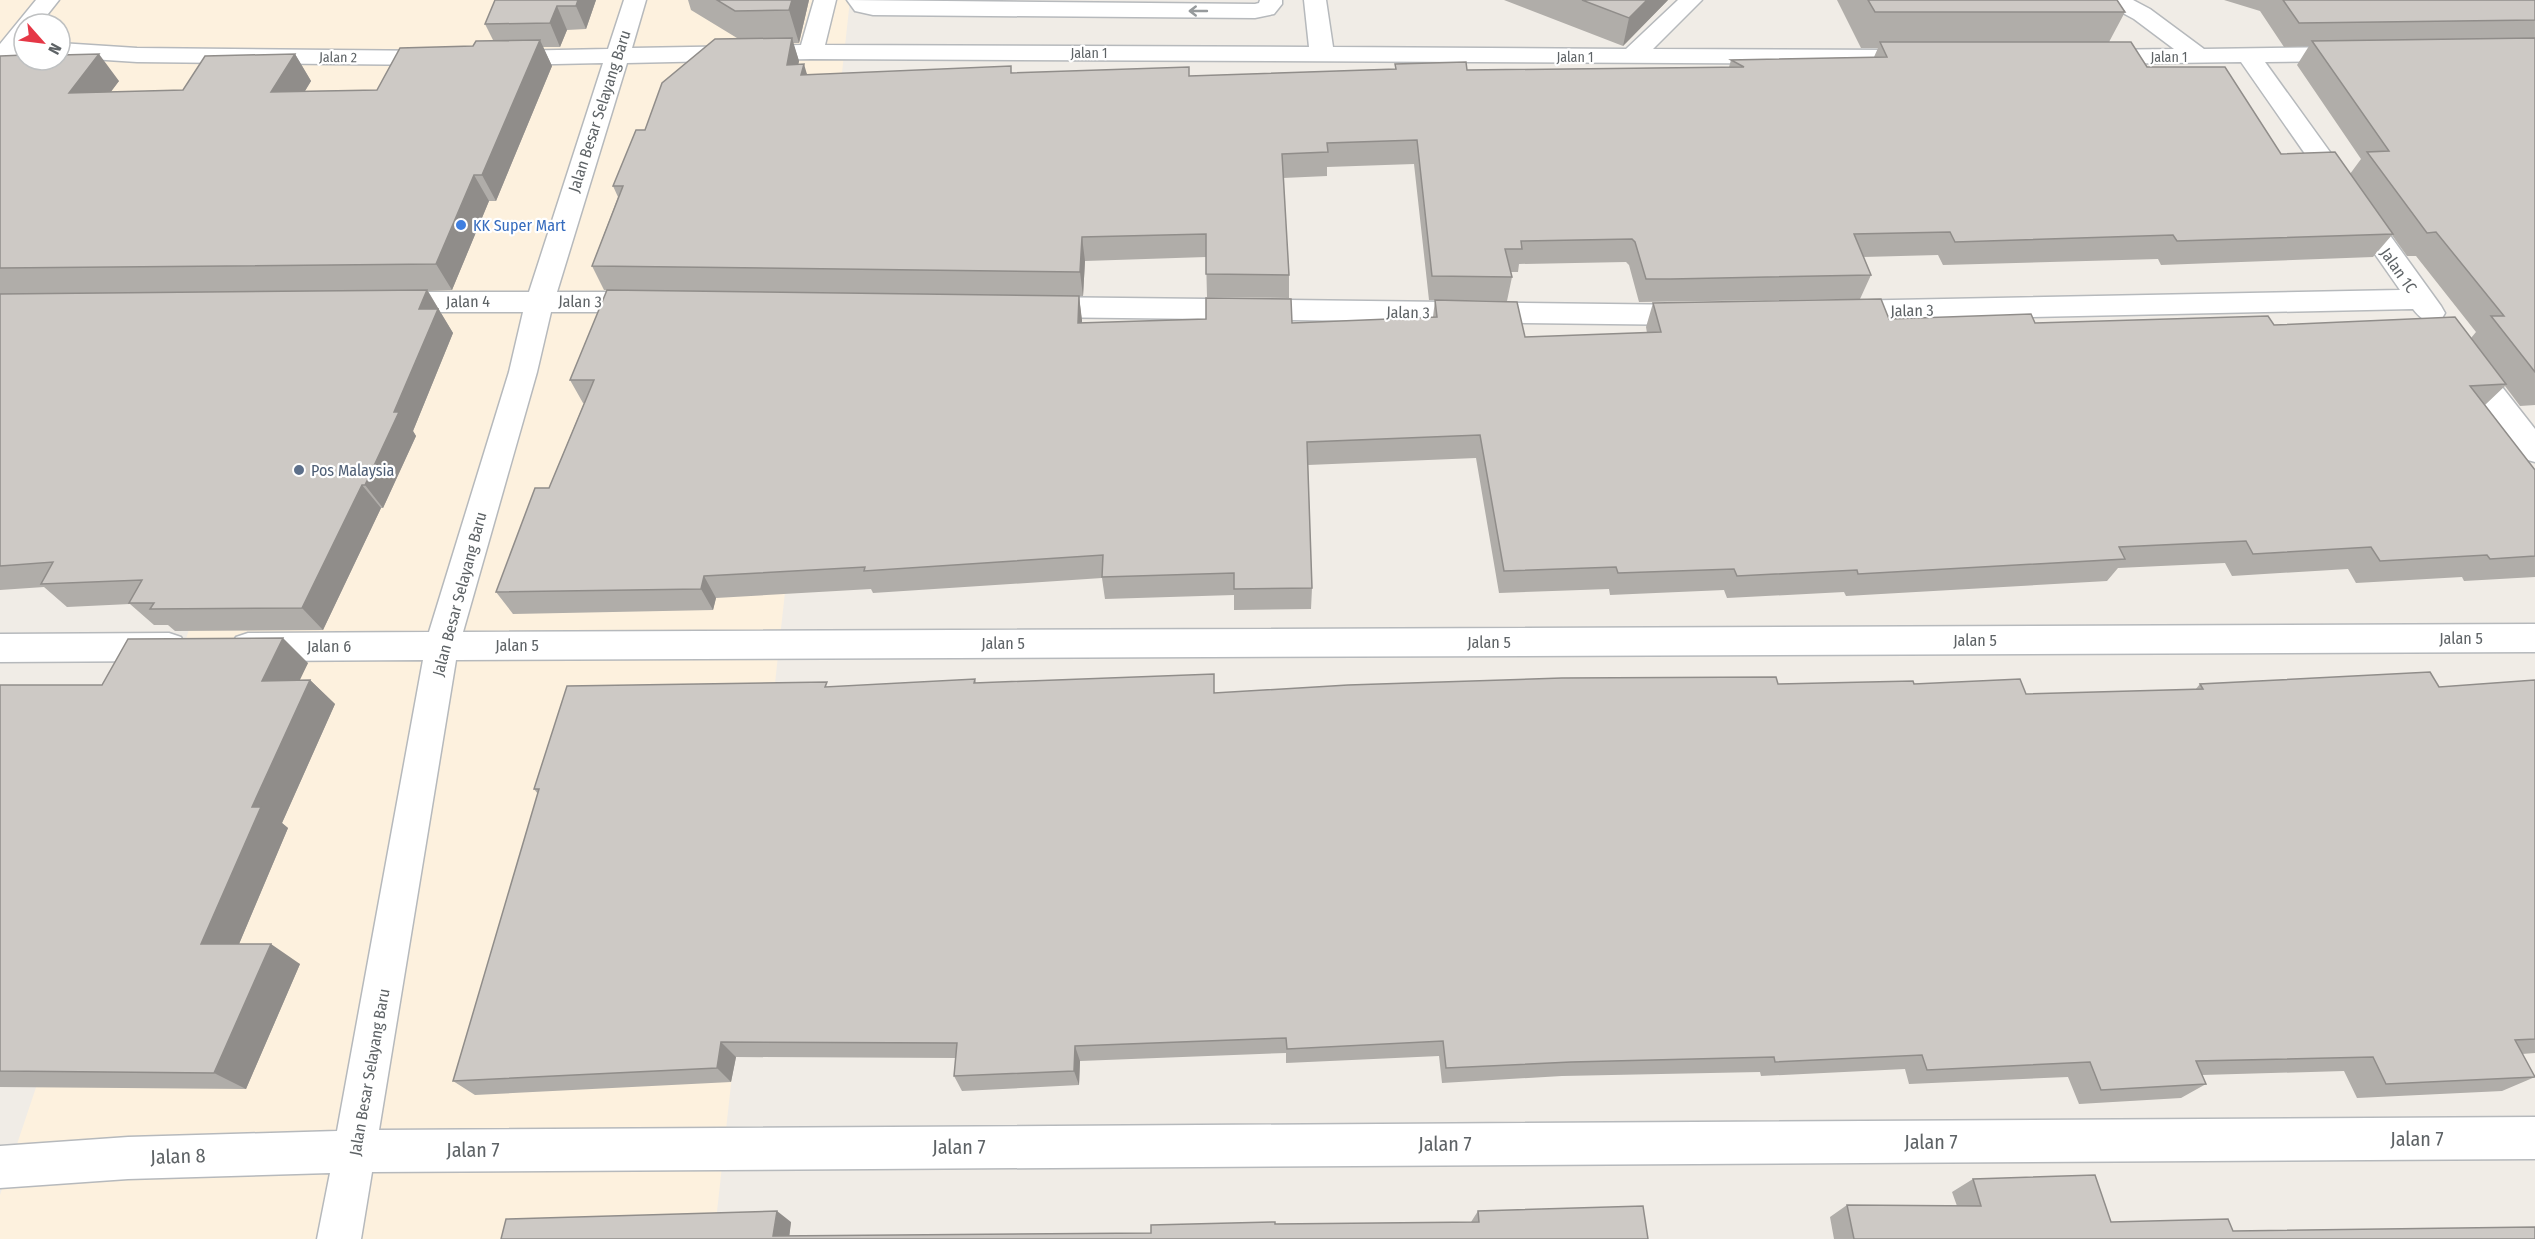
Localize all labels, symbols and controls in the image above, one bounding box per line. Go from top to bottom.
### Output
one-way arrow [1188,5,1208,17]
north arrow [12,12,72,72]
street label: Jalan Besar Selayang Baru [564,28,635,195]
text: N [44,40,65,58]
street label: Jalan 1 [1070,45,1108,62]
street label: Jalan 2 [319,49,357,66]
street label: Jalan 1 [1556,49,1594,66]
street label: Jalan 1 [2150,49,2188,66]
place label: KK Super Mart [473,216,567,235]
marker: KK Super Mart [454,218,468,232]
street label: Jalan 1C [2376,244,2421,296]
street label: Jalan 4 [446,292,490,311]
street label: Jalan 3 [558,292,602,311]
street label: Jalan 3 [1890,301,1934,320]
street label: Jalan 3 [1386,303,1430,322]
place label: Pos Malaysia [311,461,395,480]
marker: Pos Malaysia [292,463,306,477]
street label: Jalan Besar Selayang Baru [428,510,491,678]
street label: Jalan 5 [2439,629,2483,648]
street label: Jalan 5 [1953,631,1997,650]
street label: Jalan 5 [1467,633,1511,652]
street label: Jalan 5 [981,634,1025,653]
street label: Jalan 5 [495,636,539,655]
street label: Jalan 6 [307,637,351,656]
street label: Jalan Besar Selayang Baru [345,987,394,1157]
street label: Jalan 7 [2390,1127,2444,1151]
street label: Jalan 7 [1904,1130,1958,1154]
street label: Jalan 7 [1418,1132,1472,1156]
street label: Jalan 7 [932,1135,986,1159]
street label: Jalan 7 [446,1138,500,1162]
street label: Jalan 8 [150,1143,206,1169]

